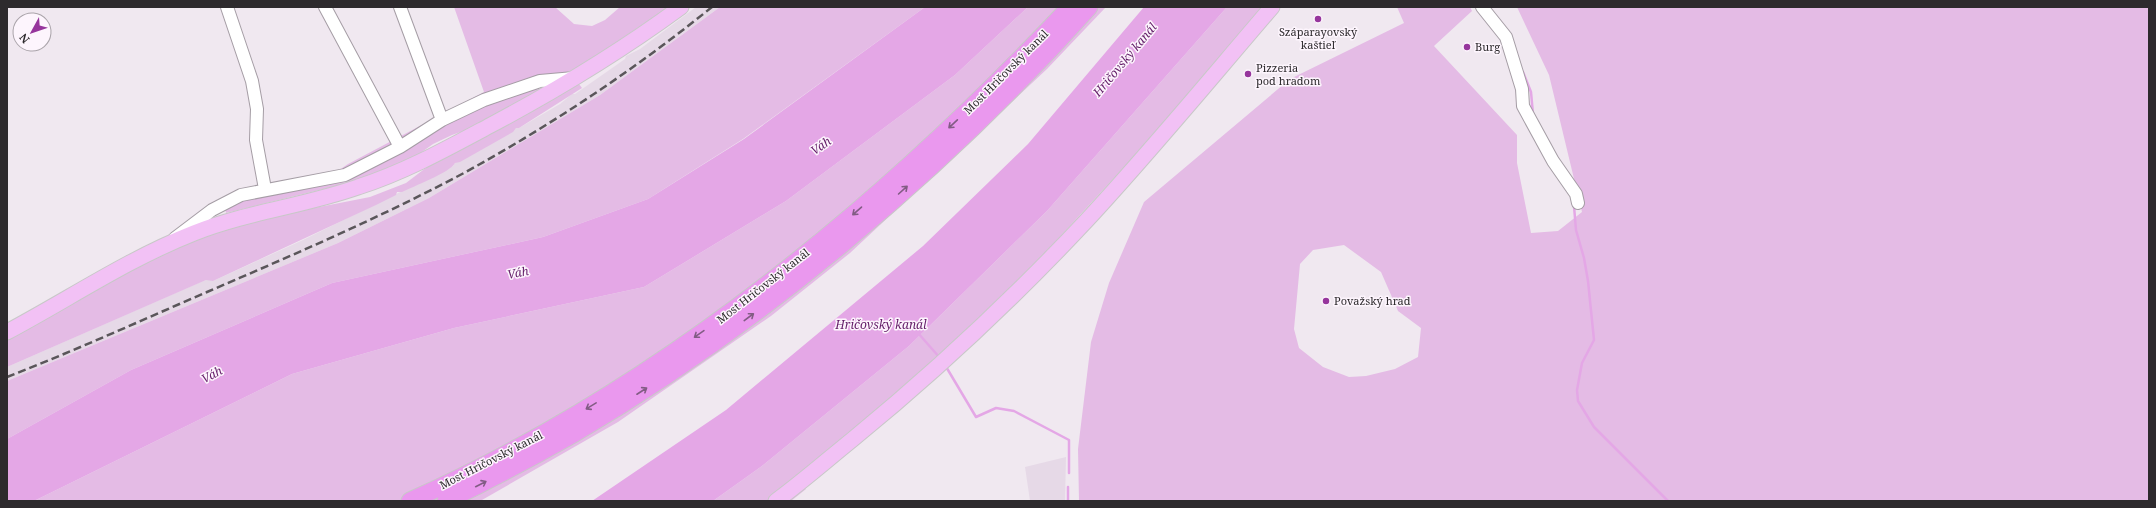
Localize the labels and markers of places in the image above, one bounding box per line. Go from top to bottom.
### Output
marker: Száparayovský kaštieľ [1313,14,1323,24]
place label: Száparayovský kaštieľ [1279,24,1358,52]
place label: Burg [1475,39,1500,54]
marker: Burg [1462,42,1472,52]
place label: Pizzeria pod hradom [1256,60,1321,88]
marker: Pizzeria pod hradom [1243,69,1253,79]
place label: Považský hrad [1334,293,1411,308]
marker: Považský hrad [1321,296,1331,306]

